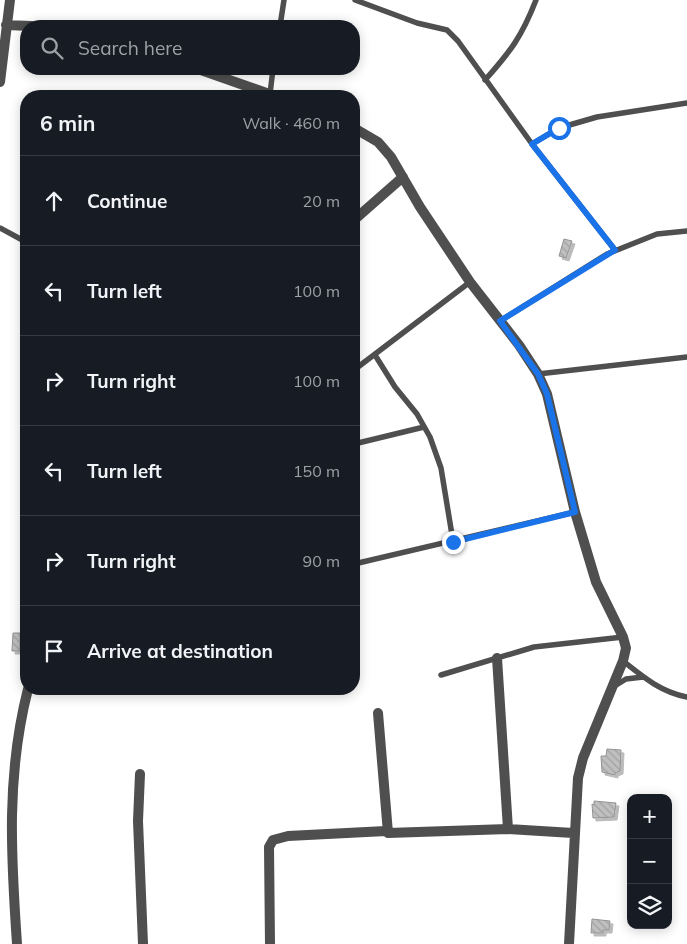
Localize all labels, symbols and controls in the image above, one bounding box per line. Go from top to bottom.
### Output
search box [20,20,360,75]
icon: search [38,34,66,62]
text: Search here [78,36,182,60]
text: 6 min [40,110,95,136]
text: Walk · 460 m [242,113,340,133]
route start [548,117,571,140]
icon: ahead [40,187,68,215]
text: Continue [87,189,167,213]
text: 20 m [303,191,340,211]
icon: left [40,277,68,305]
text: Turn left [87,279,162,303]
text: 100 m [293,281,340,301]
icon: right [40,367,68,395]
text: Turn right [87,369,176,393]
text: 100 m [293,371,340,391]
icon: left [40,457,68,485]
text: Turn left [87,459,162,483]
text: 150 m [293,461,340,481]
route end [442,531,465,554]
icon: right [40,547,68,575]
text: Turn right [87,549,176,573]
text: 90 m [303,551,340,571]
icon: arrive [40,637,68,665]
text: Arrive at destination [87,639,273,663]
map controls [627,794,672,929]
button: + [627,794,672,839]
button: − [627,839,672,884]
button: layers [627,884,672,929]

